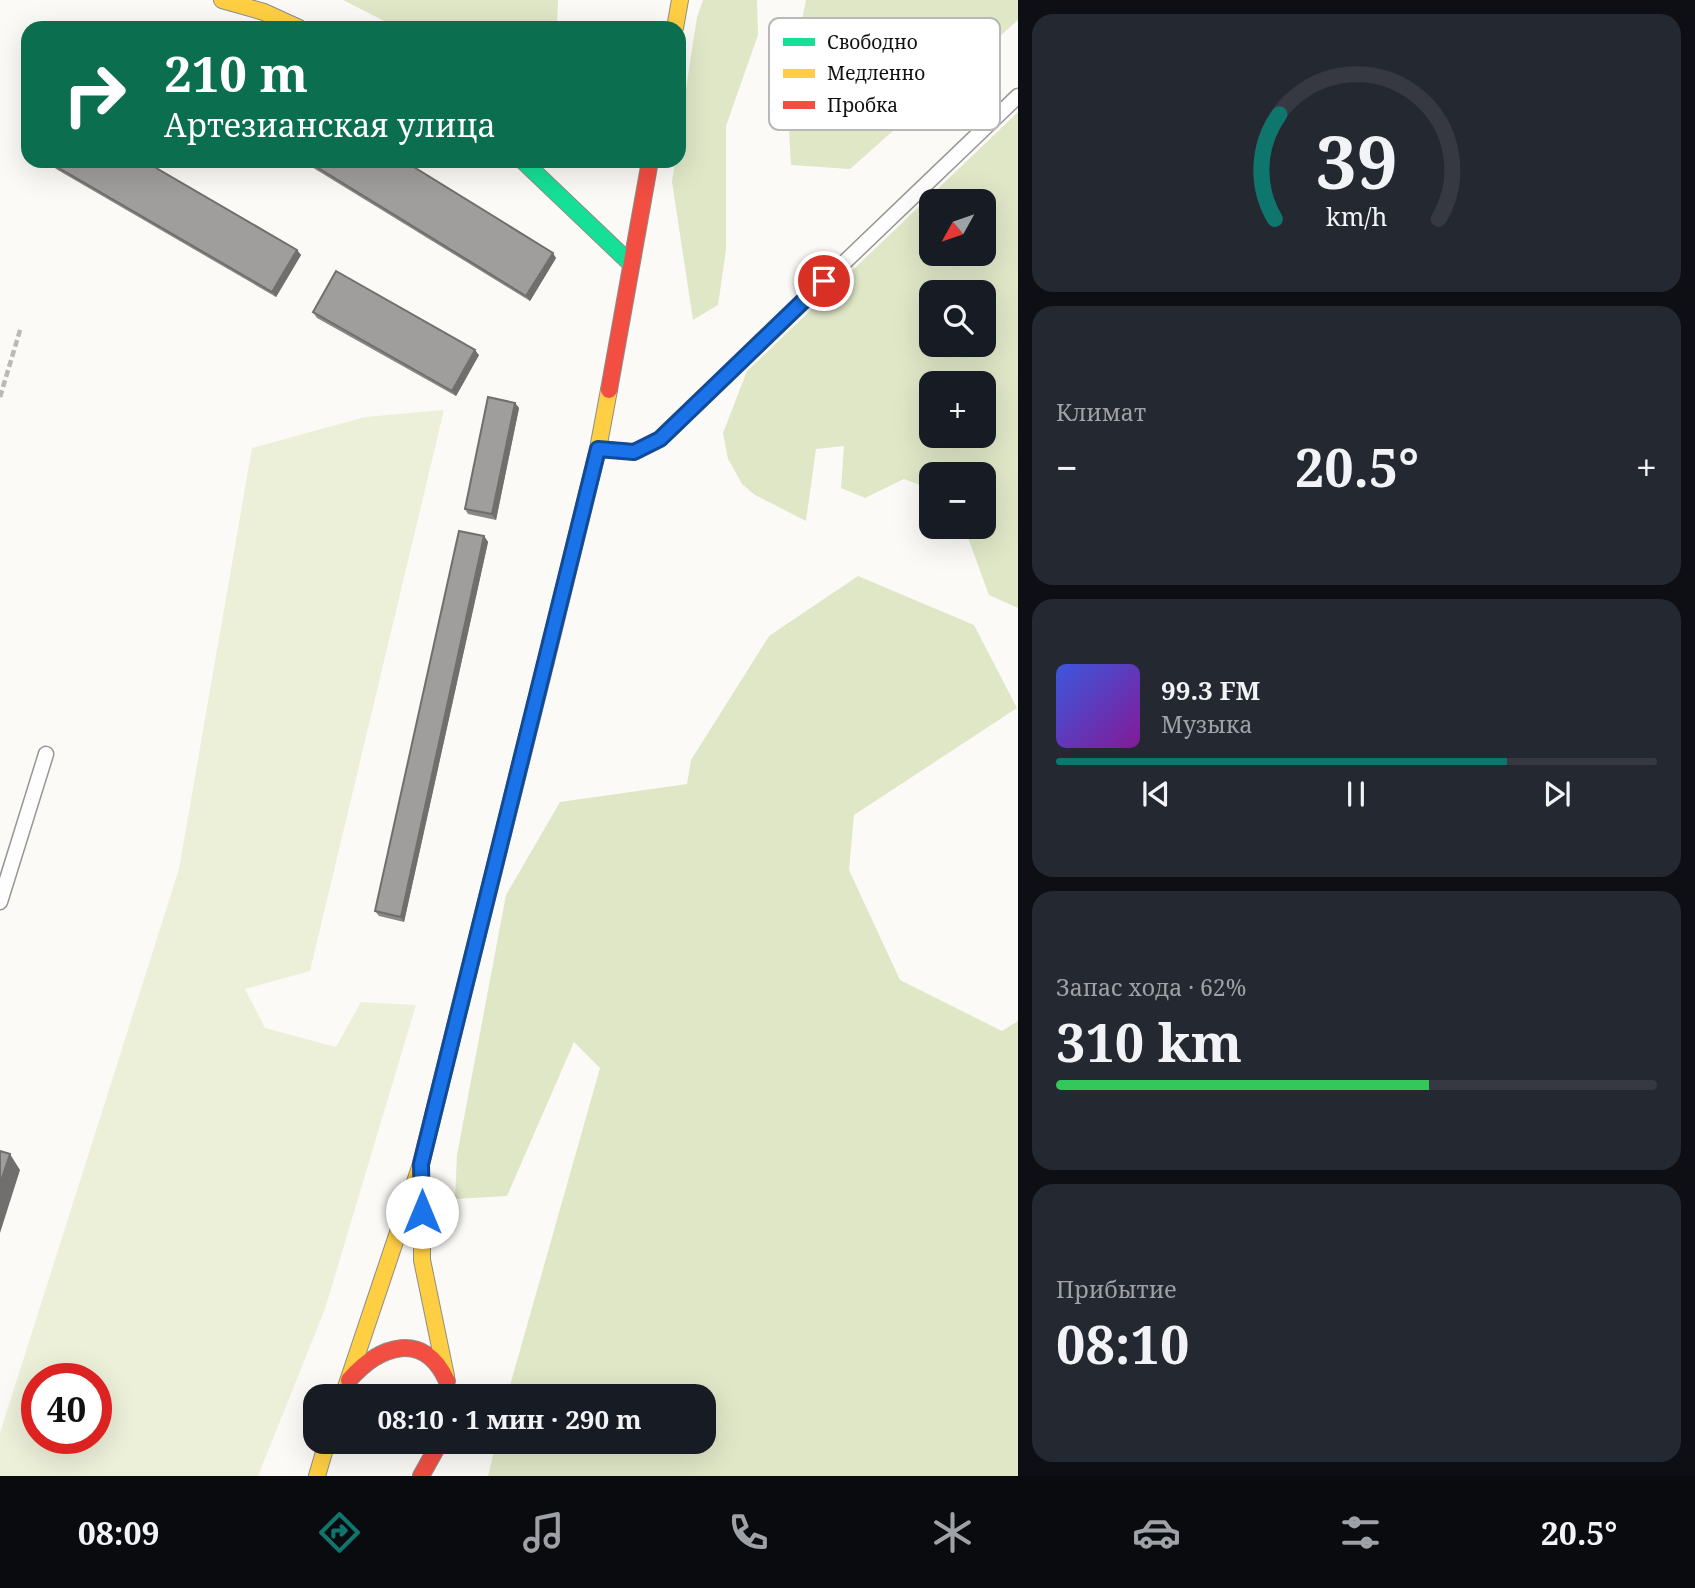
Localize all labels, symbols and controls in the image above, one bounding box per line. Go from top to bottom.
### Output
legend [769,18,1000,130]
text: Свободно [827,29,918,55]
text: 210 m [164,40,308,106]
icon: right [49,49,140,140]
text: Медленно [827,60,925,86]
text: Пробка [827,92,898,118]
text: Артезианская улица [164,103,496,146]
text: 39 [1315,112,1398,211]
north arrow [919,189,996,266]
map controls [919,189,996,539]
text: km/h [1326,199,1387,233]
pin [794,251,854,311]
icon: arrive [805,262,843,300]
button: search [919,280,996,357]
button: + [919,371,996,448]
text: Климат [1056,396,1146,428]
text: 20.5° [1295,431,1419,502]
text: − [1056,441,1078,493]
text: + [1636,441,1657,493]
button: − [919,462,996,539]
text: 99.3 FM [1161,672,1260,708]
text: Музыка [1161,708,1253,740]
icon: previous [1137,775,1175,813]
icon: pause [1337,775,1375,813]
icon: next [1538,775,1576,813]
text: Запас хода · 62% [1056,971,1246,1003]
text: 310 km [1056,1006,1242,1077]
position arrow [385,1175,459,1249]
text: Прибытие [1056,1273,1177,1305]
text: 08:10 [1056,1308,1189,1379]
speed limit sign: 40 [21,1363,112,1454]
text: 08:10 · 1 мин · 290 m [377,1401,642,1437]
icon: directions [315,1508,364,1557]
icon: music [519,1508,568,1557]
icon: phone [724,1508,773,1557]
icon: climate [928,1508,977,1557]
icon: car [1132,1508,1181,1557]
icon: filters [1336,1508,1385,1557]
text: 08:09 [78,1511,160,1554]
text: 20.5° [1541,1511,1617,1554]

